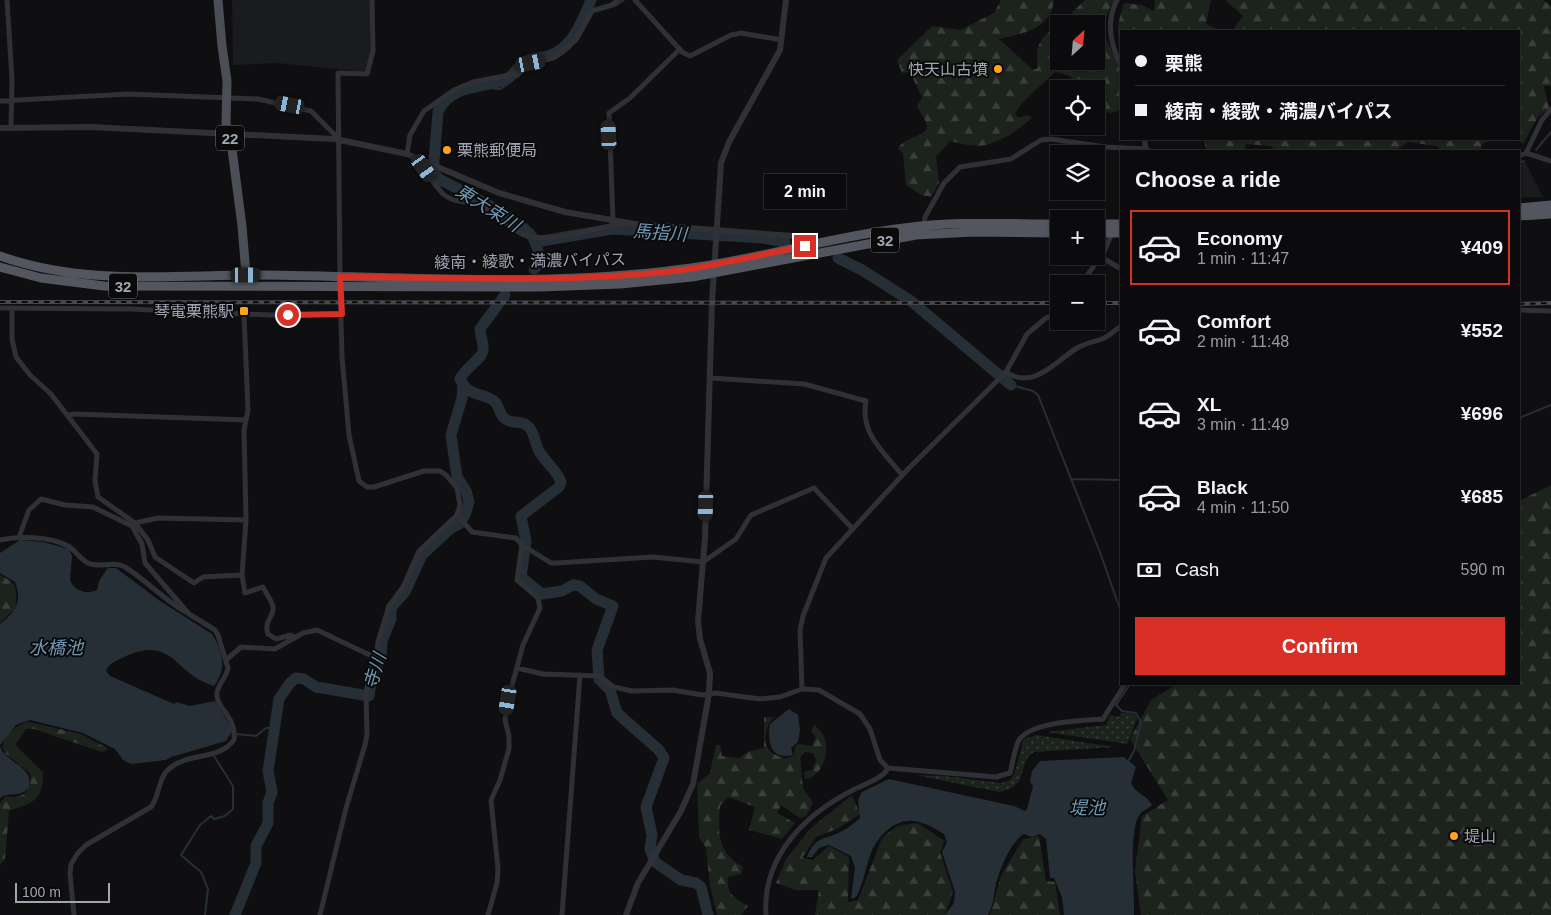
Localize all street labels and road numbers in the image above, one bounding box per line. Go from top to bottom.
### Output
road number: 22 [216,126,244,150]
road number: 32 [871,228,899,252]
street label: 綾南・綾歌・満濃バイパス [434,251,626,271]
road number: 32 [109,274,137,298]

